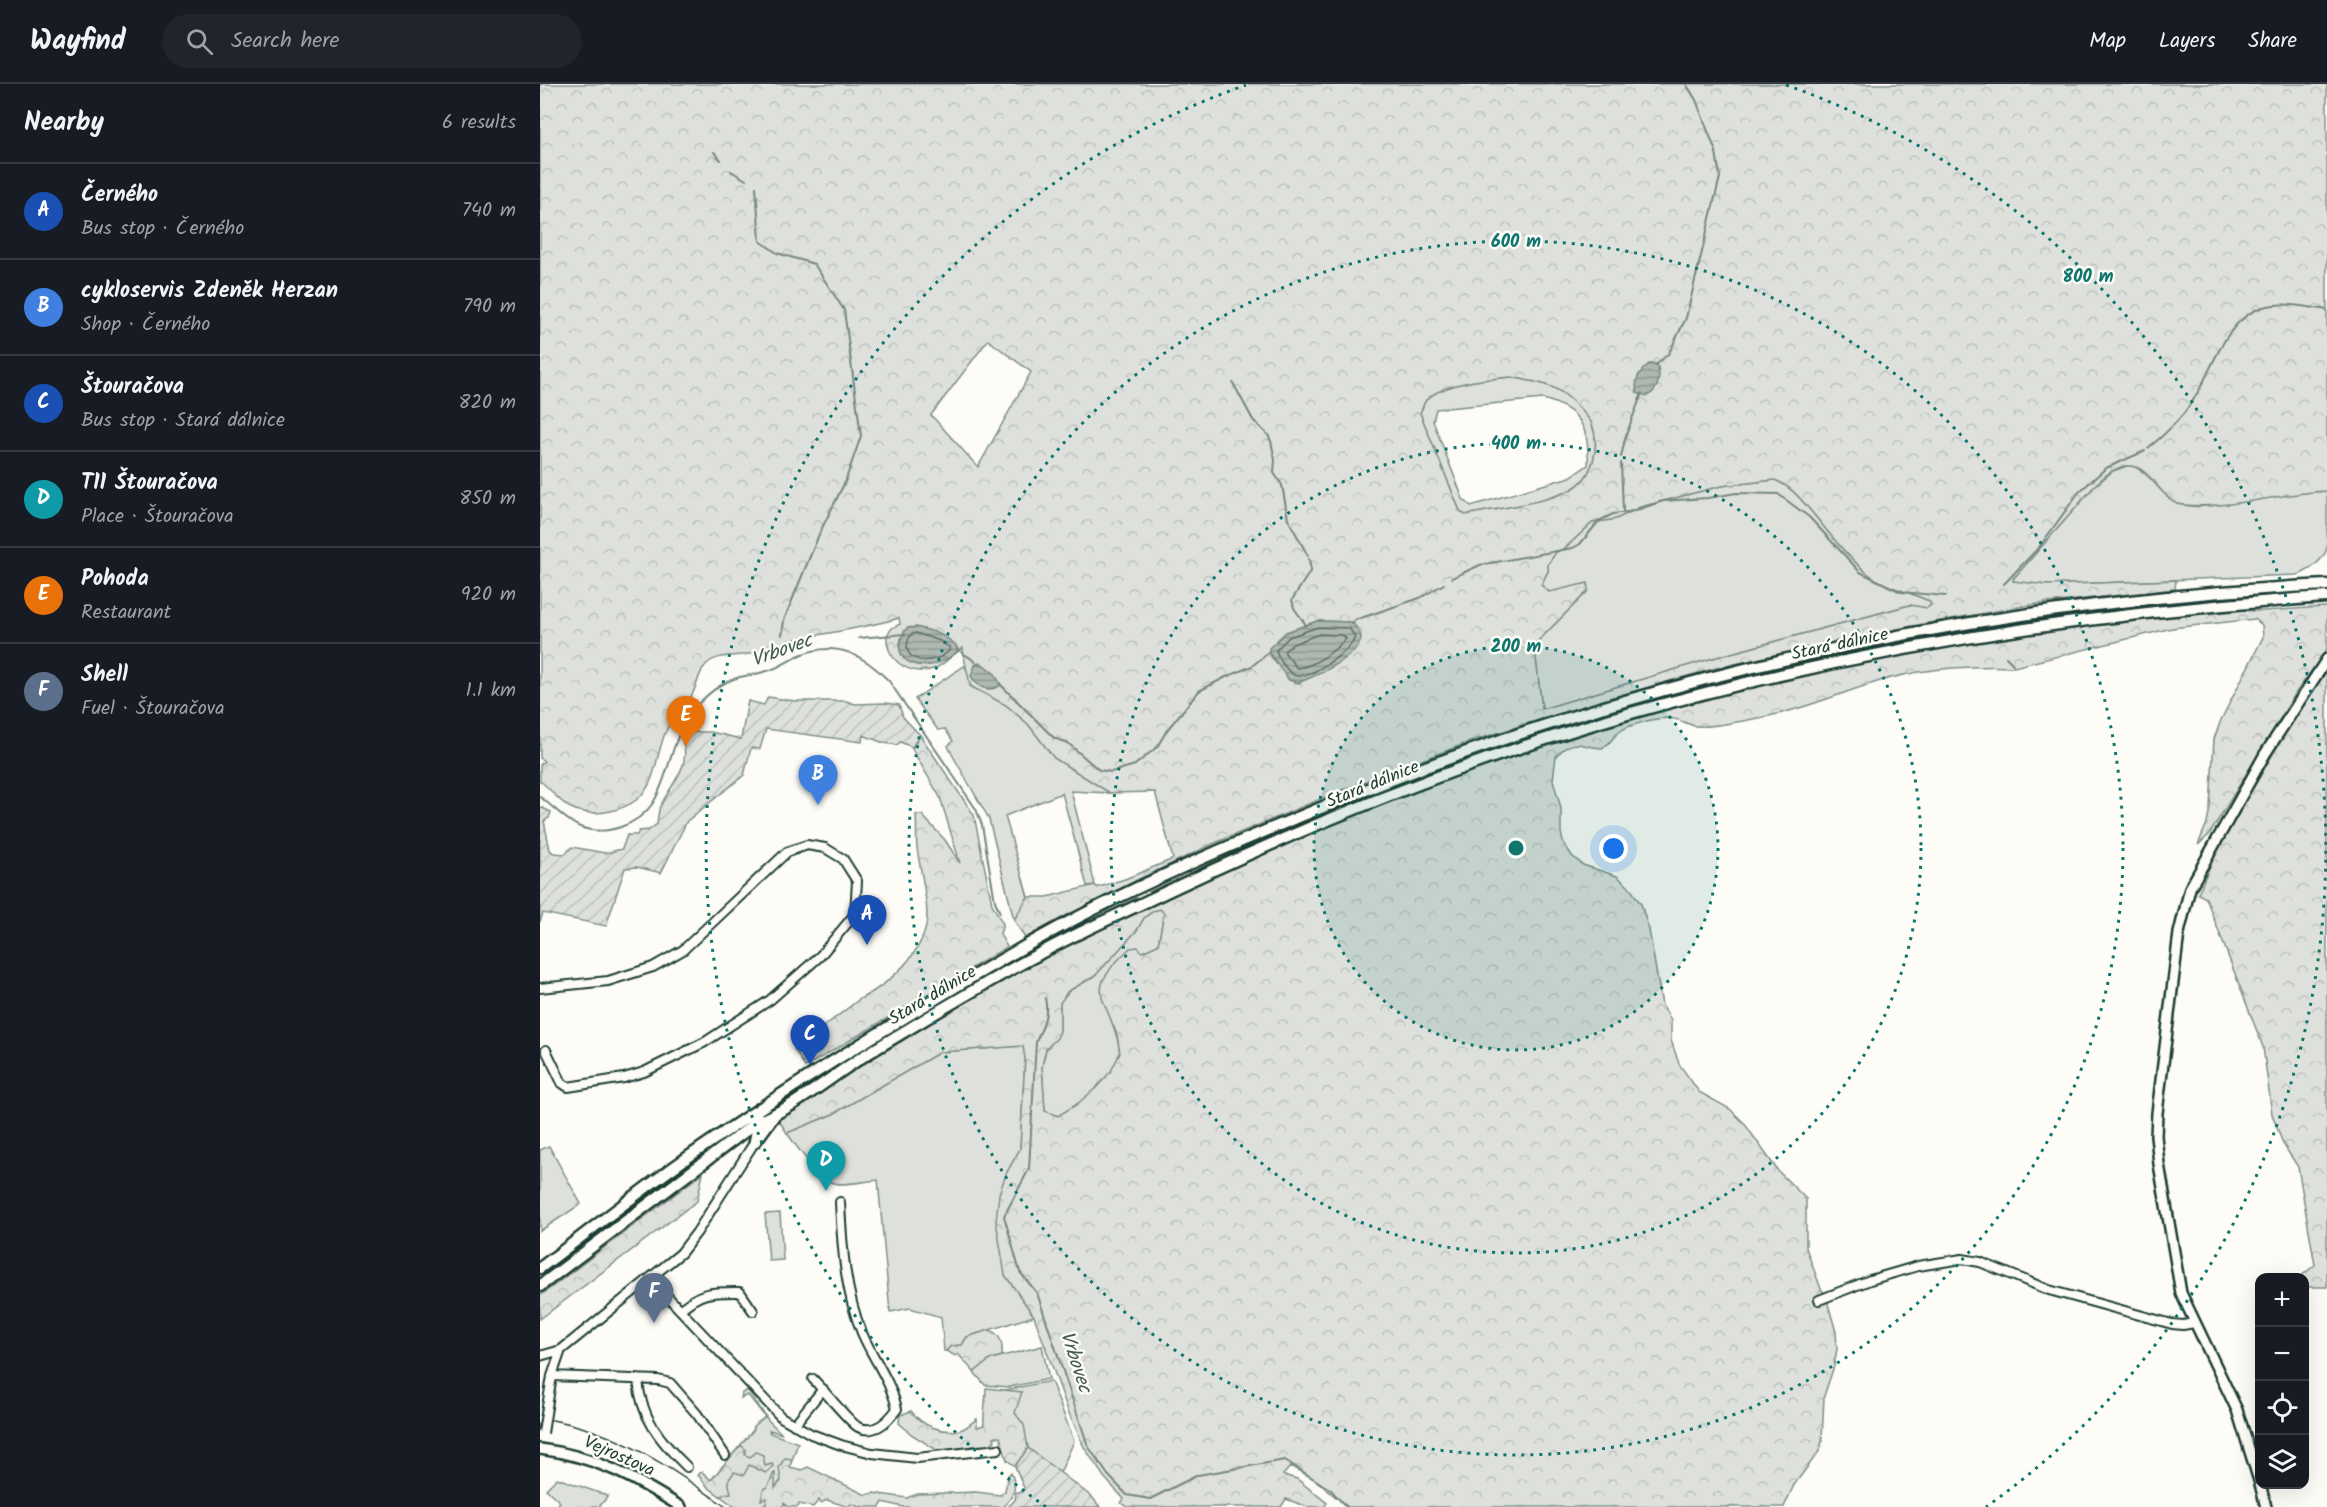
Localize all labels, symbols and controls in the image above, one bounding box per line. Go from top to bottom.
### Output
search box [162,14,582,68]
text: Wayfind [30,19,126,64]
text: Search here [231,24,339,59]
icon: search [183,25,216,58]
text: Map [2089,25,2126,58]
text: Layers [2159,25,2215,58]
text: Share [2248,25,2297,58]
text: Nearby [24,102,104,144]
text: 6 results [442,107,516,139]
text: Černého [81,178,158,213]
text: A [37,195,50,227]
text: 740 m [462,195,516,227]
text: Bus stop · Černého [81,213,244,245]
text: 600 m [1491,228,1541,257]
text: 800 m [2063,263,2114,292]
text: cykloservis Zdeněk Herzan [81,274,338,309]
text: B [37,291,50,323]
text: 790 m [463,291,516,323]
text: Shop · Černého [81,309,210,341]
text: Štouračova [81,370,184,405]
text: C [37,387,50,419]
text: 820 m [458,387,516,419]
text: Bus stop · Stará dálnice [81,405,285,437]
text: 400 m [1491,430,1541,459]
text: T11 Štouračova [81,466,218,501]
text: D [37,483,50,515]
text: 850 m [459,483,516,515]
text: Place · Štouračova [81,501,234,533]
text: Pohoda [81,562,149,597]
text: E [38,579,49,611]
text: 920 m [461,579,516,611]
text: Restaurant [81,597,171,629]
street label: Stará dálnice [1789,621,1891,669]
water label: Vrbovec [747,624,819,677]
text: 200 m [1491,633,1542,662]
text: Shell [81,658,128,693]
text: F [38,675,49,707]
text: 1.1 km [465,675,516,707]
text: Fuel · Štouračova [81,693,225,725]
pin: E [666,696,706,746]
street label: Stará dálnice [1322,753,1424,817]
pin: B [798,756,838,805]
your location [1599,834,1628,863]
centre of rings [1506,838,1526,858]
pin: A [848,896,886,945]
street label: Stará dálnice [883,958,983,1034]
pin: C [790,1016,830,1065]
pin: D [806,1142,846,1191]
map controls [2255,1273,2309,1489]
button: + [2255,1273,2309,1327]
pin: F [634,1274,674,1323]
water label: Vrbovec [1050,1327,1101,1399]
button: − [2255,1327,2309,1381]
button: locate [2255,1381,2309,1435]
street label: Vejrostova [579,1428,659,1486]
button: layers [2255,1435,2309,1489]

